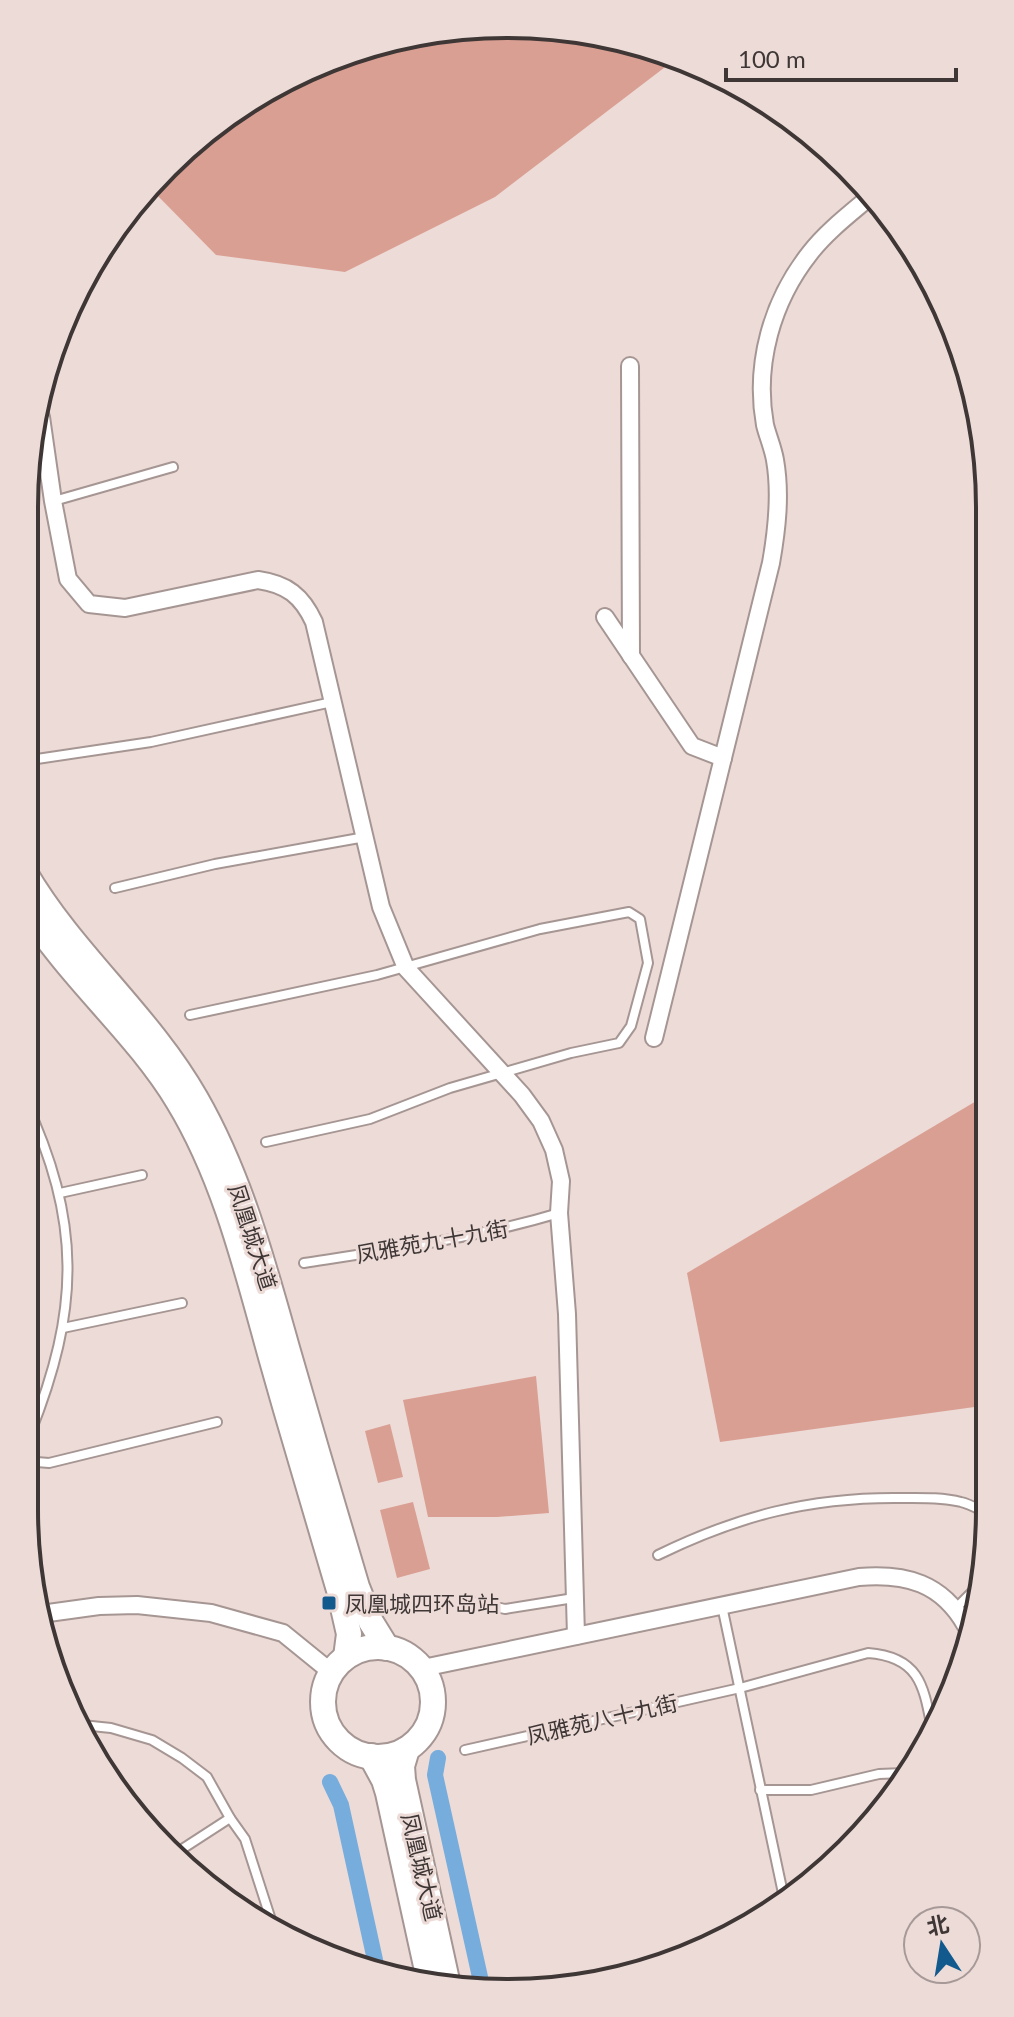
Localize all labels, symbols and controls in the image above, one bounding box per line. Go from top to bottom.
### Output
scale bar [726,32,956,82]
text: 100 m [738,44,806,73]
street label: 凤凰城大道 [223,1181,283,1293]
street label: 凤雅苑九十九街 [354,1214,510,1268]
place label: 凤凰城四环岛站 [345,1590,499,1617]
marker: 凤凰城四环岛站 [320,1594,338,1612]
street label: 凤雅苑八十九街 [524,1689,680,1749]
street label: 凤凰城大道 [396,1810,448,1924]
north arrow [902,1905,982,1985]
text: 北 [924,1909,951,1940]

